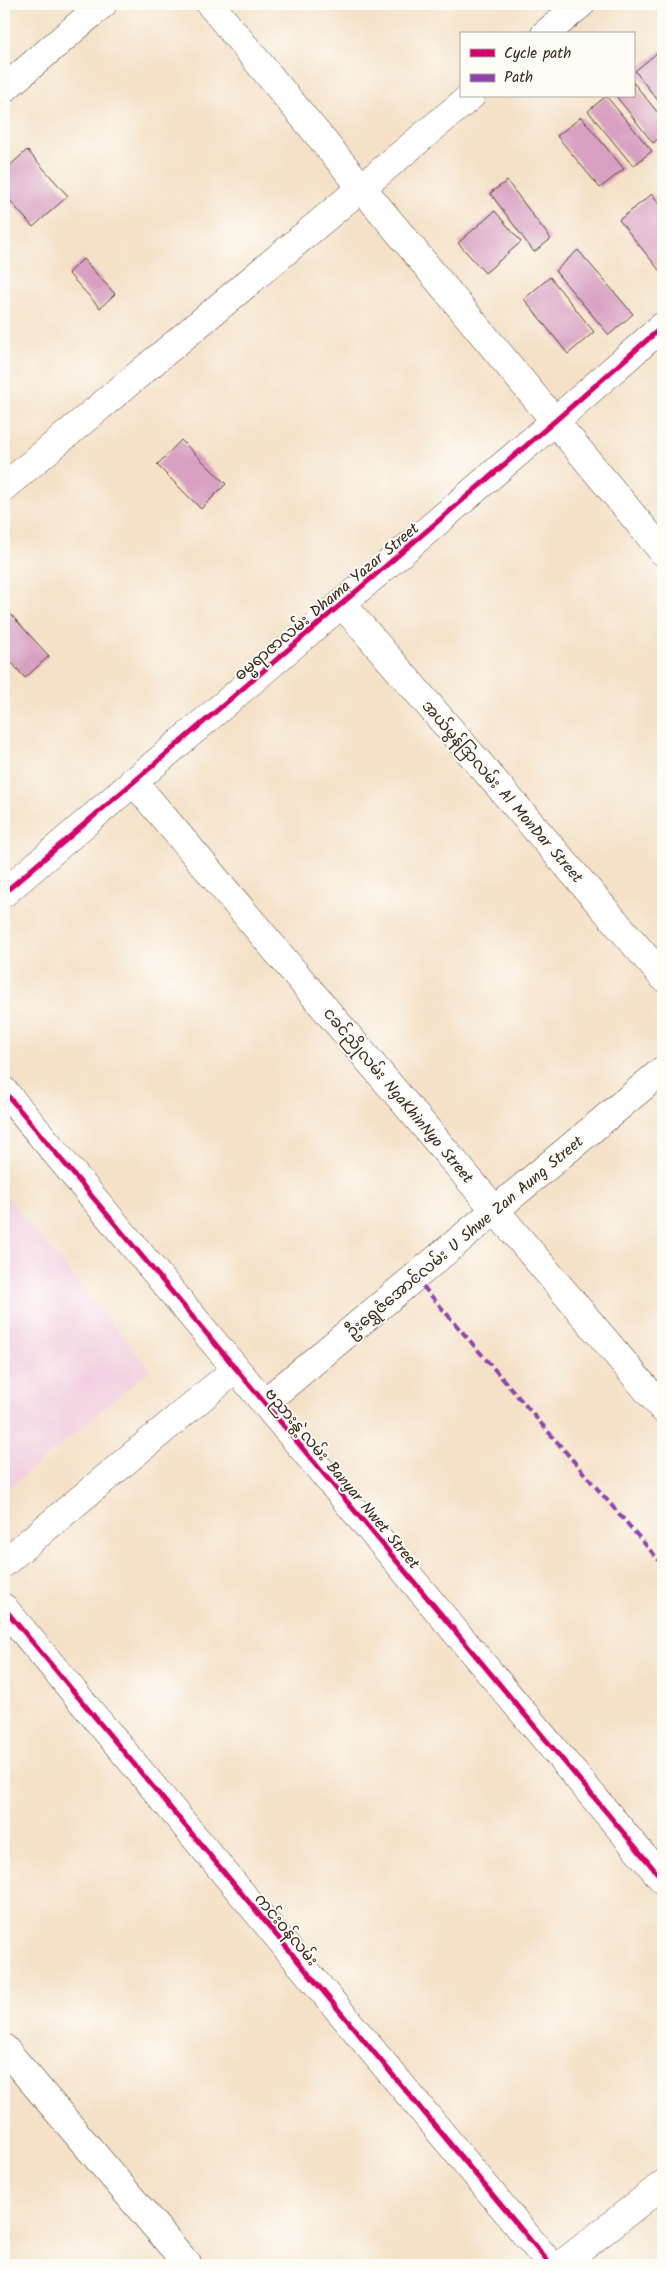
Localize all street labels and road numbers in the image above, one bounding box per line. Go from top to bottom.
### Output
street label: ဓမ္မရာဇာလမ်း Dhama Yazar Street [229,516,426,688]
street label: အယ်မွန်ဒြာလမ်း Al MonDar Street [415,695,589,890]
street label: ငခင်ညိုလမ်း NgaKhinNyo Street [317,1002,480,1190]
street label: ဦးရွှေဇံအောင်လမ်း U Shwe Zan Aung Street [341,1129,590,1344]
street label: ဗညားနွဲ့လမ်း Banyar Nwet Street [258,1383,426,1576]
street label: ကင်းဝန်လမ်း [248,1888,324,1972]

